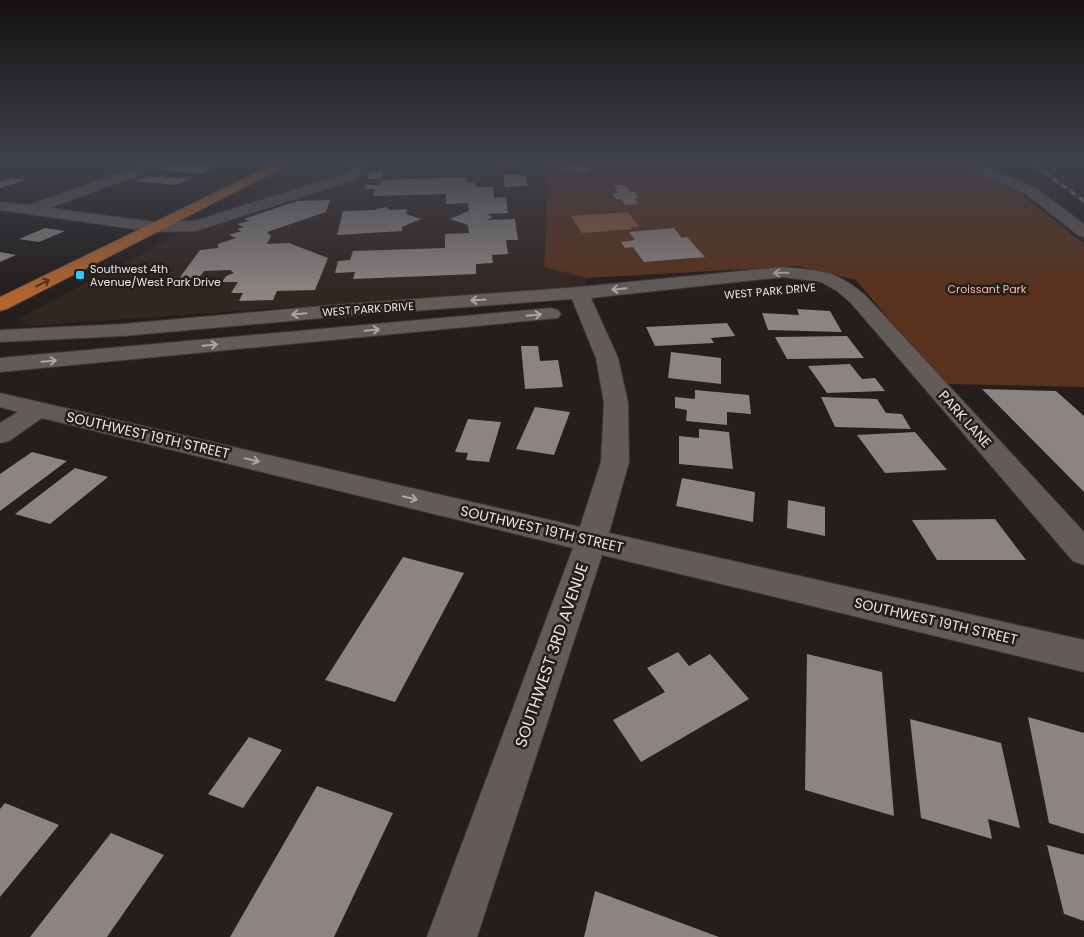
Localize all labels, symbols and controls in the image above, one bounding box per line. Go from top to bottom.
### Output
place label: Southwest 4th Avenue/West Park Drive [90,261,221,290]
one-way arrow [773,268,789,277]
marker: Southwest 4th Avenue/West Park Drive [74,269,86,281]
one-way arrow [35,278,50,287]
street label: WEST PARK DRIVE [723,279,817,303]
park label: Croissant Park [948,281,1027,297]
one-way arrow [611,284,627,294]
one-way arrow [471,296,487,305]
street label: WEST PARK DRIVE [322,298,414,320]
one-way arrow [291,309,307,319]
one-way arrow [526,311,542,320]
one-way arrow [364,326,380,335]
one-way arrow [202,341,218,350]
one-way arrow [40,356,56,365]
street label: PARK LANE [934,386,996,452]
street label: SOUTHWEST 19TH STREET [64,406,232,464]
one-way arrow [243,456,259,465]
one-way arrow [401,494,417,503]
street label: SOUTHWEST 19TH STREET [458,500,626,558]
street label: SOUTHWEST 3RD AVENUE [509,560,594,750]
street label: SOUTHWEST 19TH STREET [852,592,1020,650]

